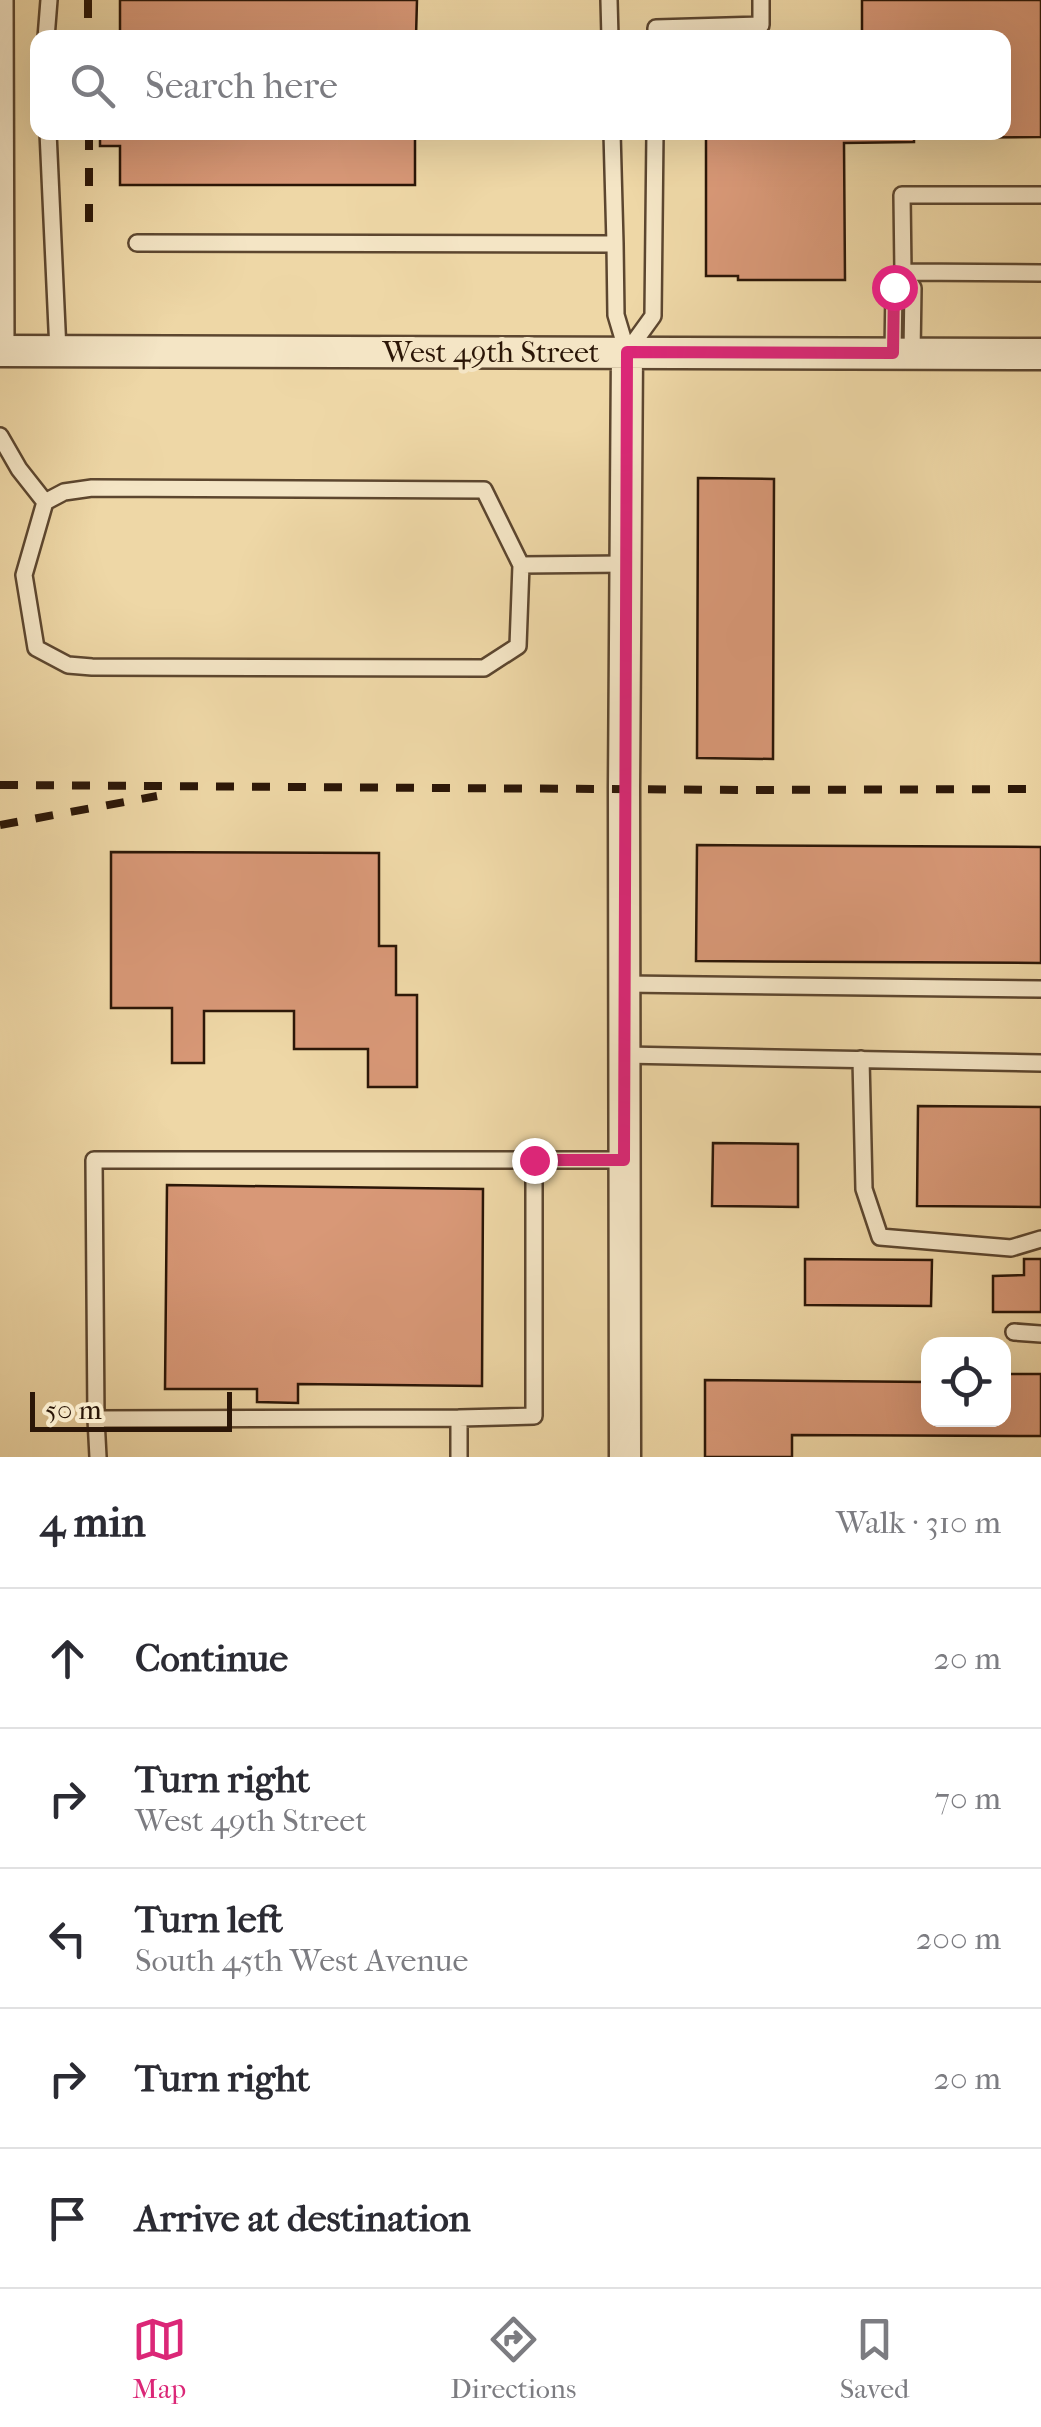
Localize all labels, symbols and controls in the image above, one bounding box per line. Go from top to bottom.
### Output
search box [30,30,1011,140]
icon: search [65,58,120,113]
text: Search here [145,63,338,108]
route start [872,265,918,311]
street label: West 49th Street [381,335,600,370]
route end [512,1138,558,1184]
map controls [921,1337,1011,1427]
button: locate [921,1337,1011,1427]
scale bar [30,1387,232,1432]
text: 50 m [45,1393,102,1426]
text: 4 min [40,1498,146,1547]
text: Walk · 310 m [836,1504,1001,1541]
icon: ahead [40,1631,95,1686]
text: Continue [135,1636,288,1681]
text: 20 m [933,1640,1001,1677]
text: Turn right [135,1757,310,1802]
icon: right [40,1771,95,1826]
text: 70 m [935,1780,1001,1817]
text: West 49th Street [135,1802,367,1839]
text: Turn left [135,1897,283,1942]
icon: left [40,1911,95,1966]
text: 200 m [916,1920,1001,1957]
text: South 45th West Avenue [135,1942,468,1979]
icon: right [40,2051,95,2106]
text: Turn right [135,2056,310,2101]
text: 20 m [933,2060,1001,2097]
icon: arrive [40,2191,95,2246]
text: Arrive at destination [135,2196,471,2241]
tab: Map [132,2312,187,2405]
tab: Directions [450,2312,576,2405]
tab: Saved [840,2312,909,2405]

